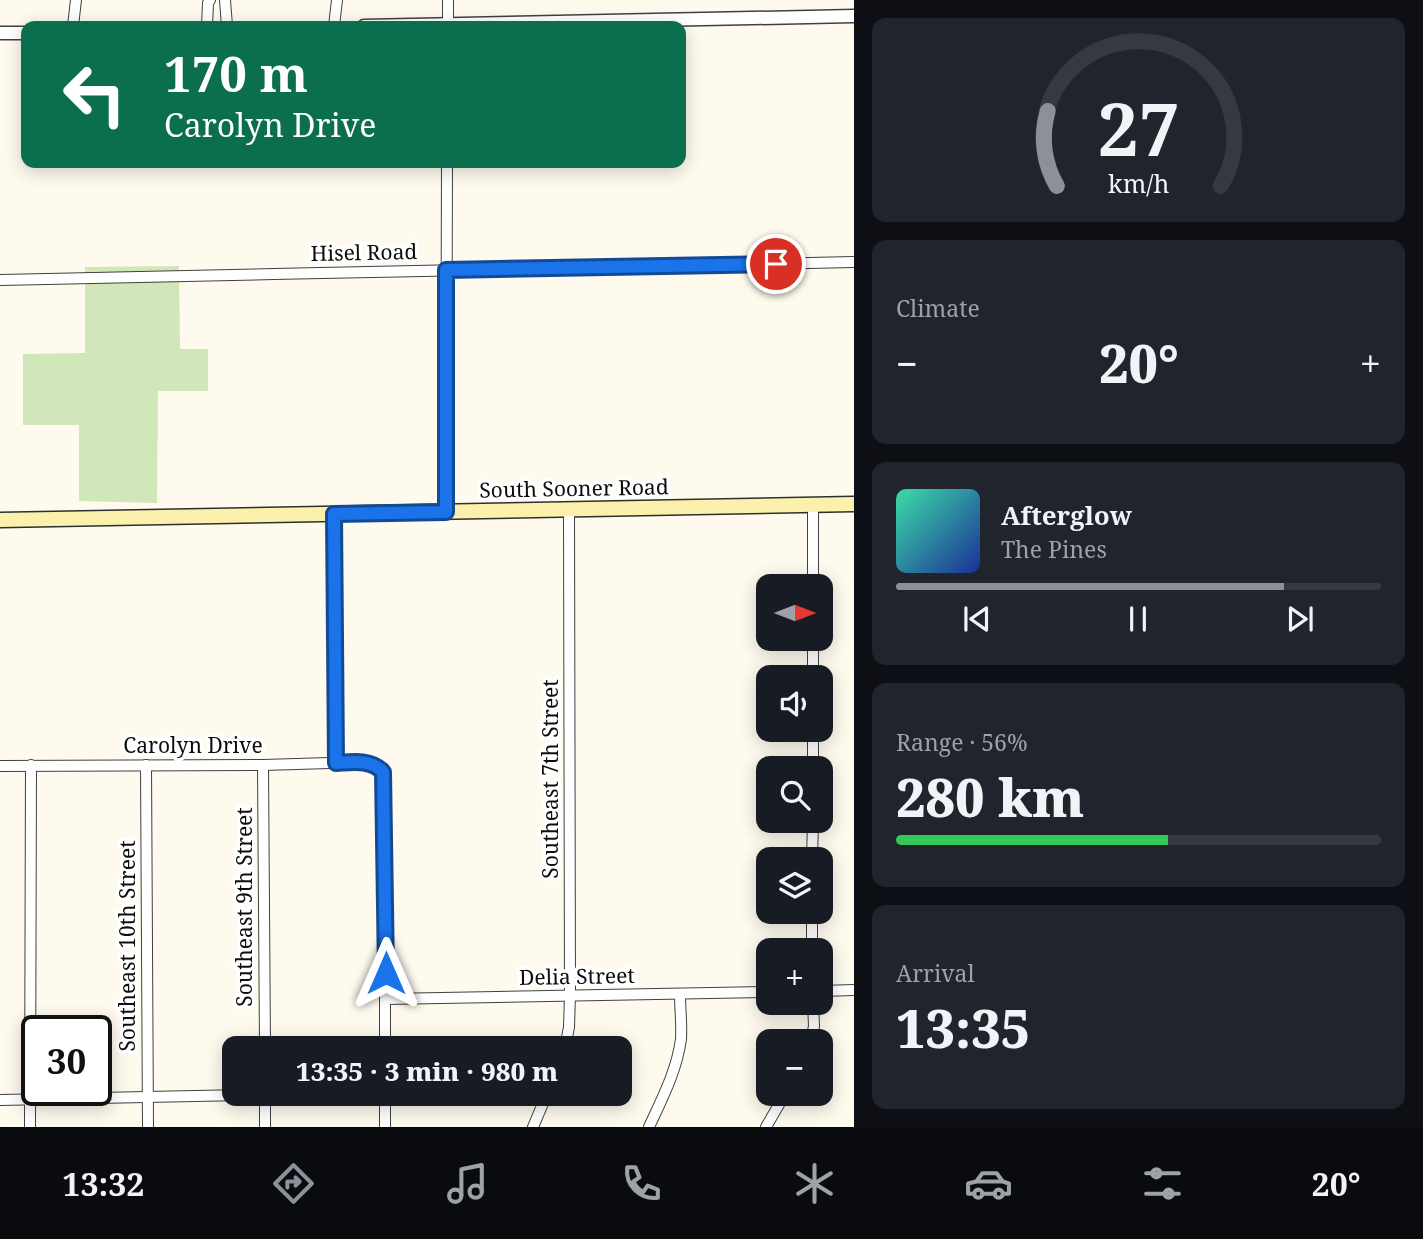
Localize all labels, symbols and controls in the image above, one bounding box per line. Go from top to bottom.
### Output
text: 170 m [164,40,308,106]
icon: left [49,49,140,140]
text: 27 [1097,78,1180,177]
text: Carolyn Drive [164,103,376,146]
text: km/h [1108,166,1169,200]
pin [746,234,806,294]
street label: Hisel Road [310,237,418,267]
icon: arrive [757,245,795,283]
text: Climate [896,292,980,324]
text: 20° [1099,327,1179,398]
text: − [896,337,918,389]
text: + [1360,337,1381,389]
street label: South Sooner Road [479,472,669,504]
text: Afterglow [1001,497,1132,533]
text: The Pines [1001,533,1107,565]
north arrow [756,574,833,651]
map controls [756,574,833,1106]
icon: previous [958,600,996,638]
icon: pause [1119,600,1157,638]
icon: next [1281,600,1319,638]
button: sound [756,665,833,742]
street label: Southeast 7th Street [536,679,564,879]
text: Range · 56% [896,726,1028,758]
street label: Carolyn Drive [123,731,263,759]
button: search [756,756,833,833]
text: 280 km [896,761,1084,832]
street label: Southeast 9th Street [230,807,258,1007]
street label: Southeast 10th Street [113,840,141,1052]
button: layers [756,847,833,924]
position arrow [349,936,423,1010]
button: + [756,938,833,1015]
text: Arrival [896,957,975,989]
street label: Delia Street [519,961,635,991]
text: 13:35 [896,992,1030,1063]
speed limit sign: 30 [21,1015,112,1106]
button: − [756,1029,833,1106]
text: 13:35 · 3 min · 980 m [296,1053,558,1089]
icon: directions [269,1159,318,1208]
icon: music [443,1159,492,1208]
icon: phone [617,1159,666,1208]
icon: climate [790,1159,839,1208]
icon: car [964,1159,1013,1208]
icon: filters [1138,1159,1187,1208]
text: 13:32 [62,1162,144,1205]
text: 20° [1312,1162,1361,1205]

